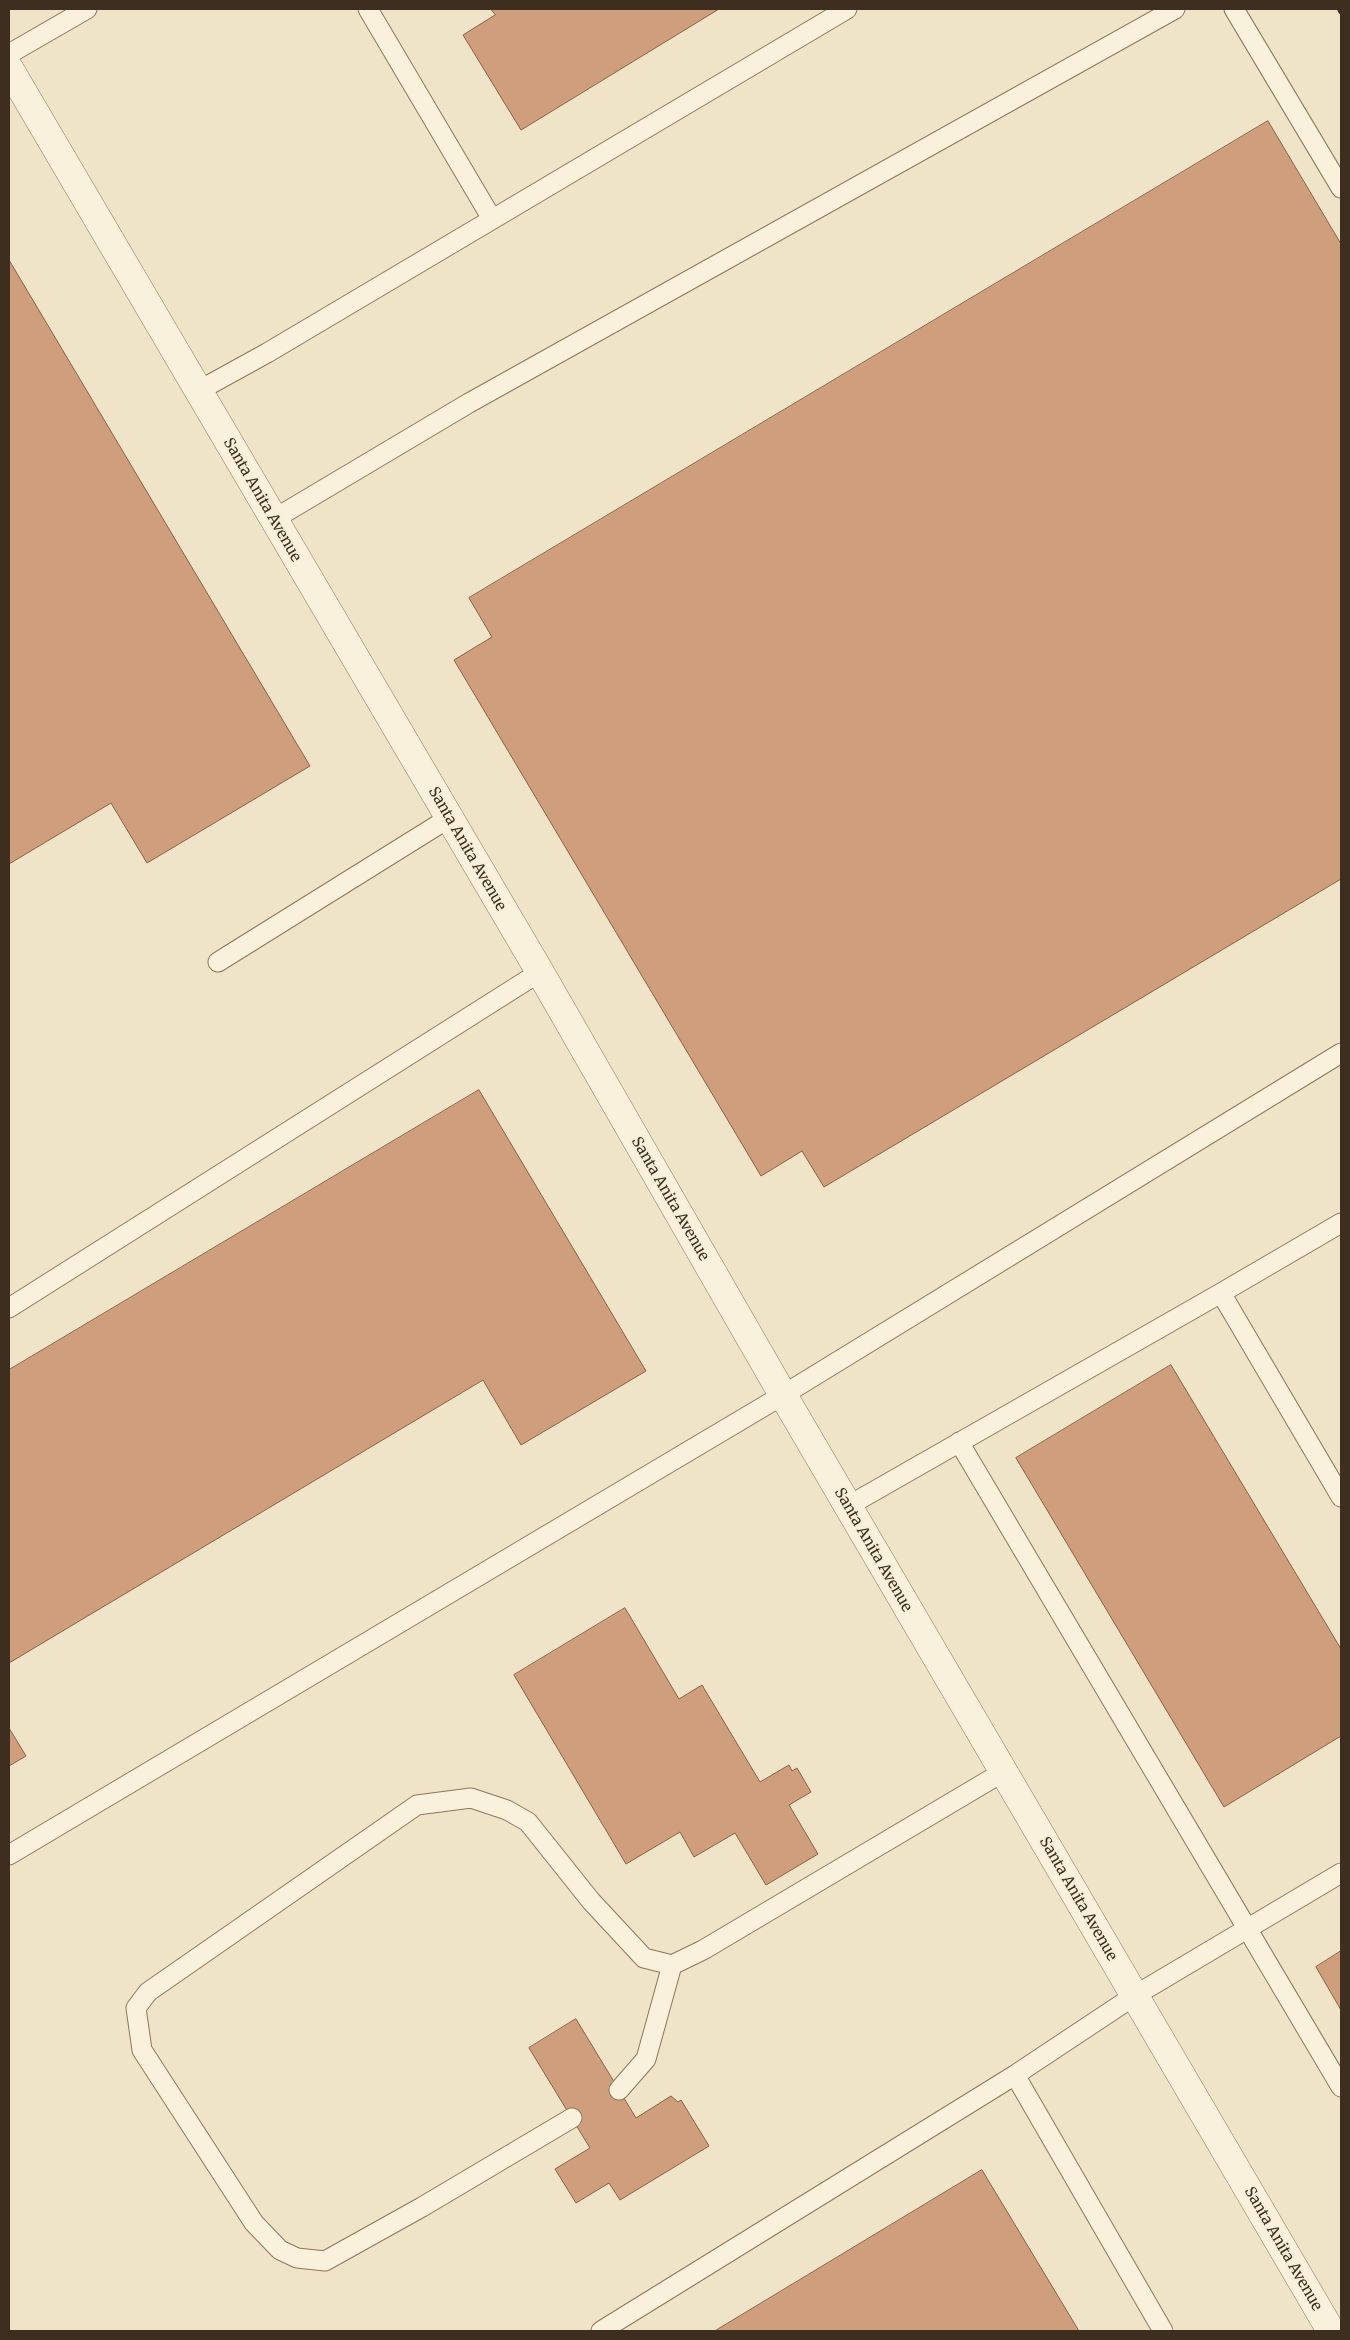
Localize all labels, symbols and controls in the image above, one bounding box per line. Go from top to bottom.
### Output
street label: Santa Anita Avenue [219,435,305,565]
street label: Santa Anita Avenue [424,784,510,914]
street label: Santa Anita Avenue [627,1134,713,1264]
street label: Santa Anita Avenue [830,1485,916,1615]
street label: Santa Anita Avenue [1035,1834,1121,1964]
street label: Santa Anita Avenue [1240,2184,1326,2314]

